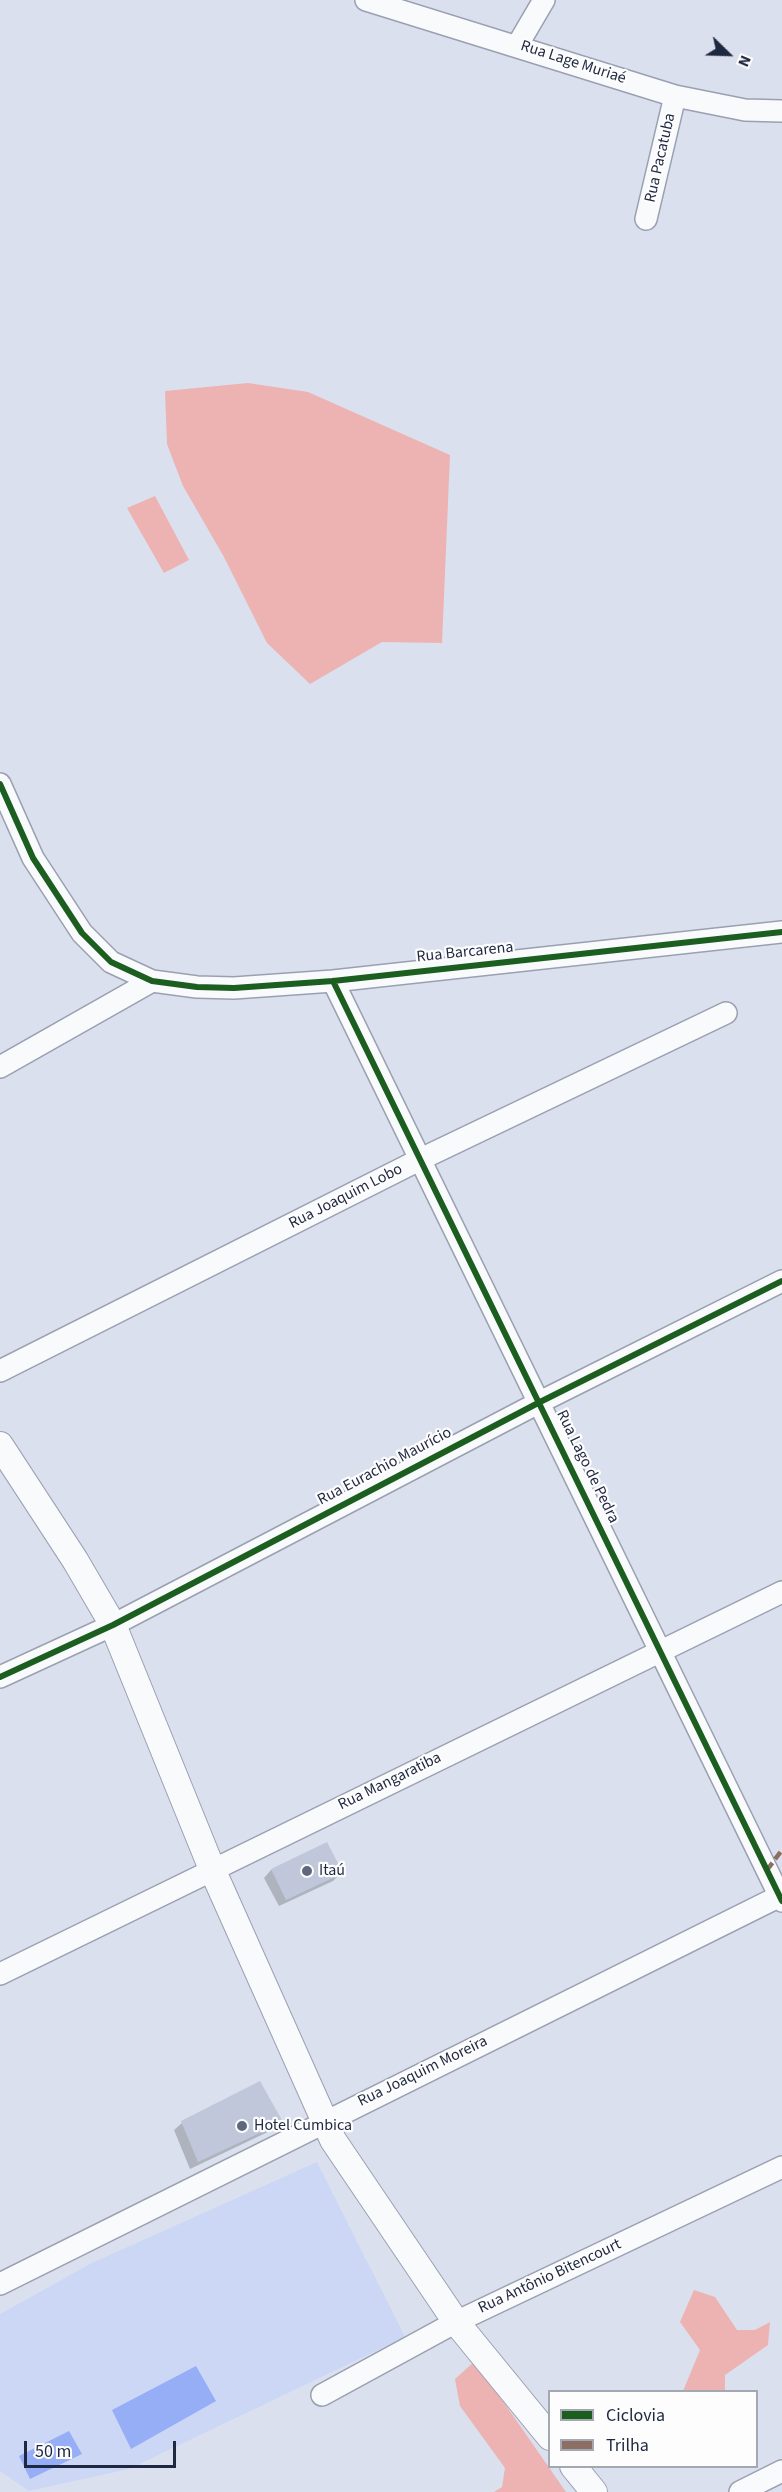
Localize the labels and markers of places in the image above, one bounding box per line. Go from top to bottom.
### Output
place label: Itaú [319,1861,345,1881]
marker: Itaú [300,1864,314,1878]
place label: Hotel Cumbica [254,2116,352,2136]
marker: Hotel Cumbica [235,2119,249,2133]

